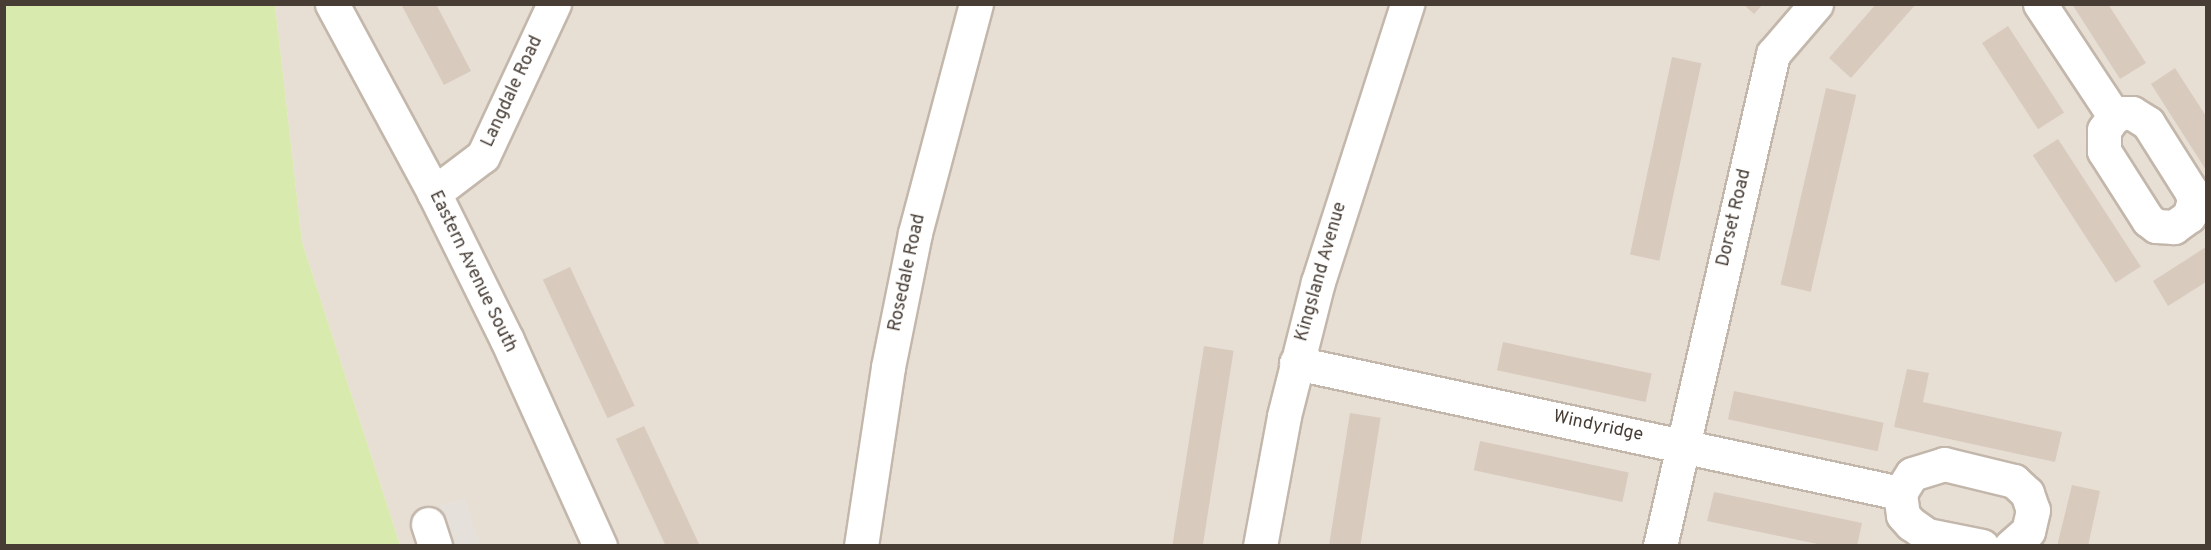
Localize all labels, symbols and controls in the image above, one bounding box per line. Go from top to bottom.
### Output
street label: Langdale Road [478,33,548,151]
street label: Dorset Road [1713,167,1757,269]
street label: Eastern Avenue South [423,187,521,357]
street label: Kingsland Avenue [1292,199,1352,345]
street label: Rosedale Road [885,212,931,334]
street label: Windyridge [1551,407,1645,447]

